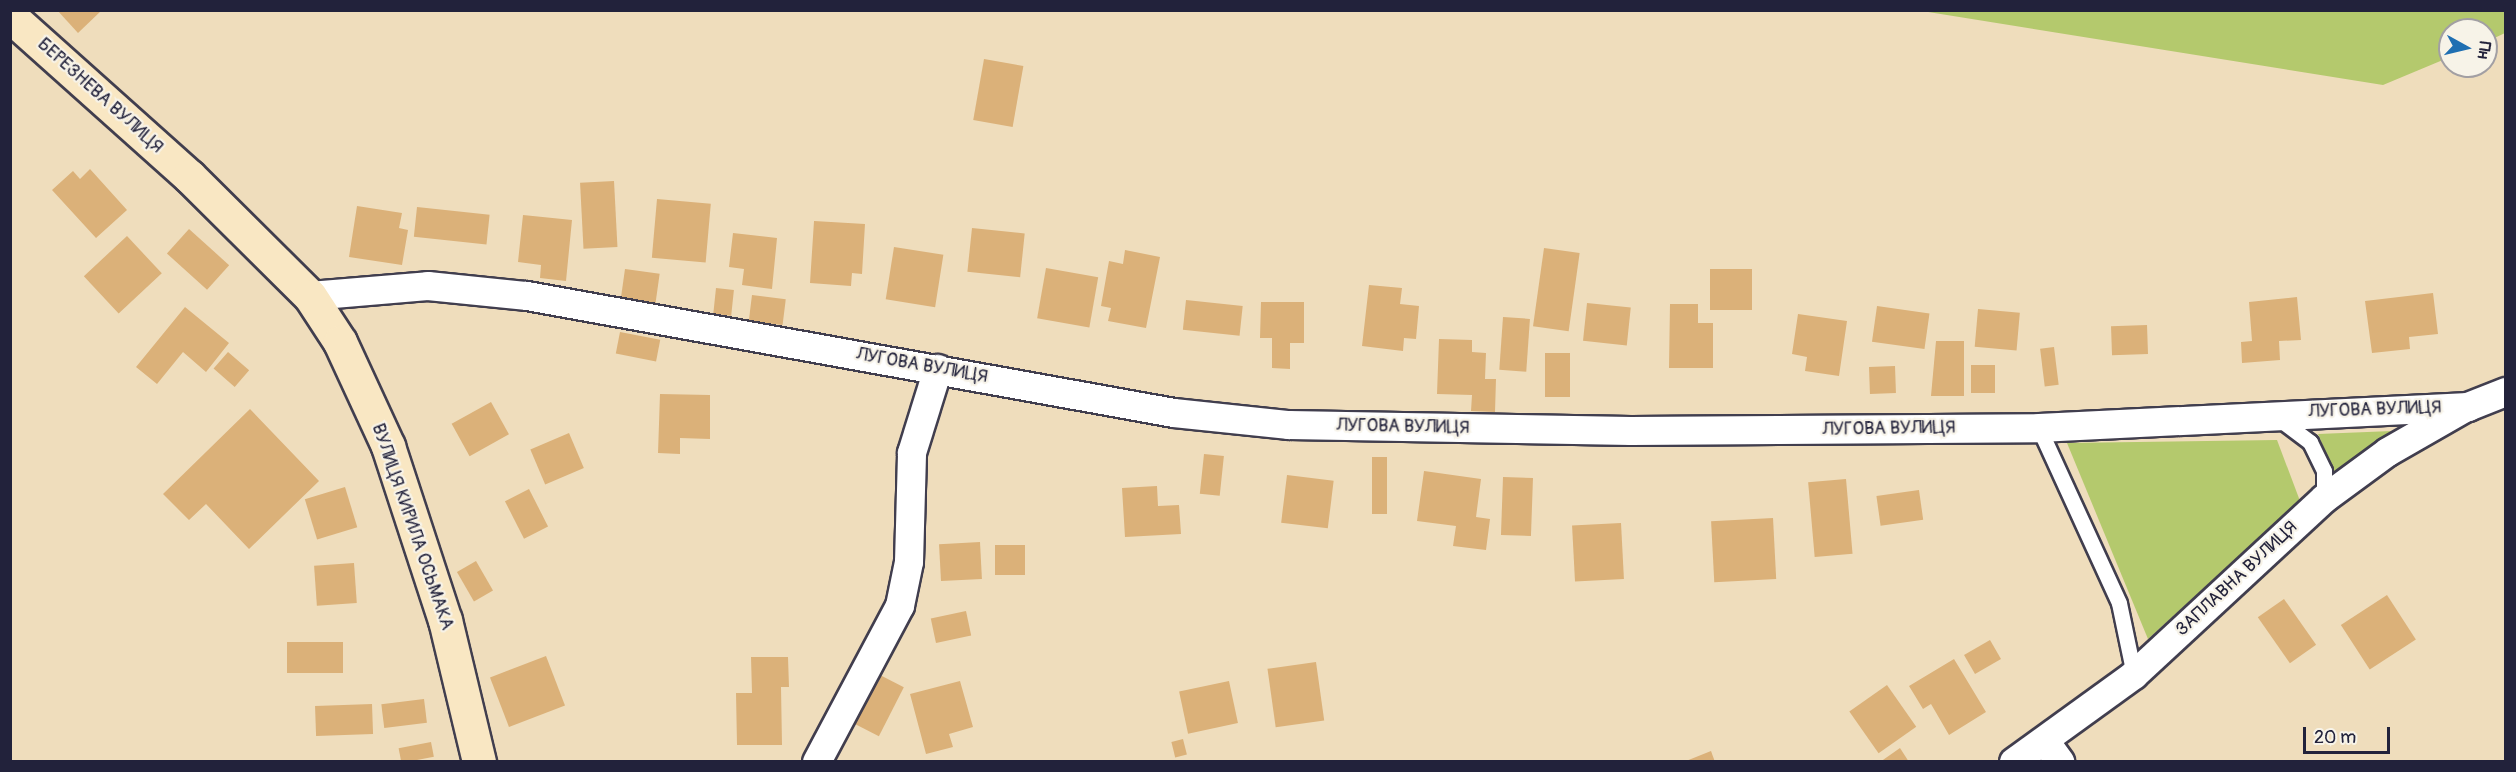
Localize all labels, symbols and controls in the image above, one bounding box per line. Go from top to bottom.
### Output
north arrow [2438,18,2498,78]
street label: БЕРЕЗНЕВА ВУЛИЦЯ [33,34,167,158]
text: Пн [2473,40,2495,60]
street label: ЛУГОВА ВУЛИЦЯ [855,344,989,388]
street label: ЛУГОВА ВУЛИЦЯ [2308,397,2442,423]
street label: ЛУГОВА ВУЛИЦЯ [1336,415,1470,439]
street label: ЛУГОВА ВУЛИЦЯ [1822,417,1956,441]
street label: ВУЛИЦЯ КИРИЛА ОСЬМАКА [366,421,458,633]
street label: ЗАПЛАВНА ВУЛИЦЯ [2172,517,2302,641]
scale bar [2306,715,2393,753]
text: 20 m [2314,726,2356,749]

